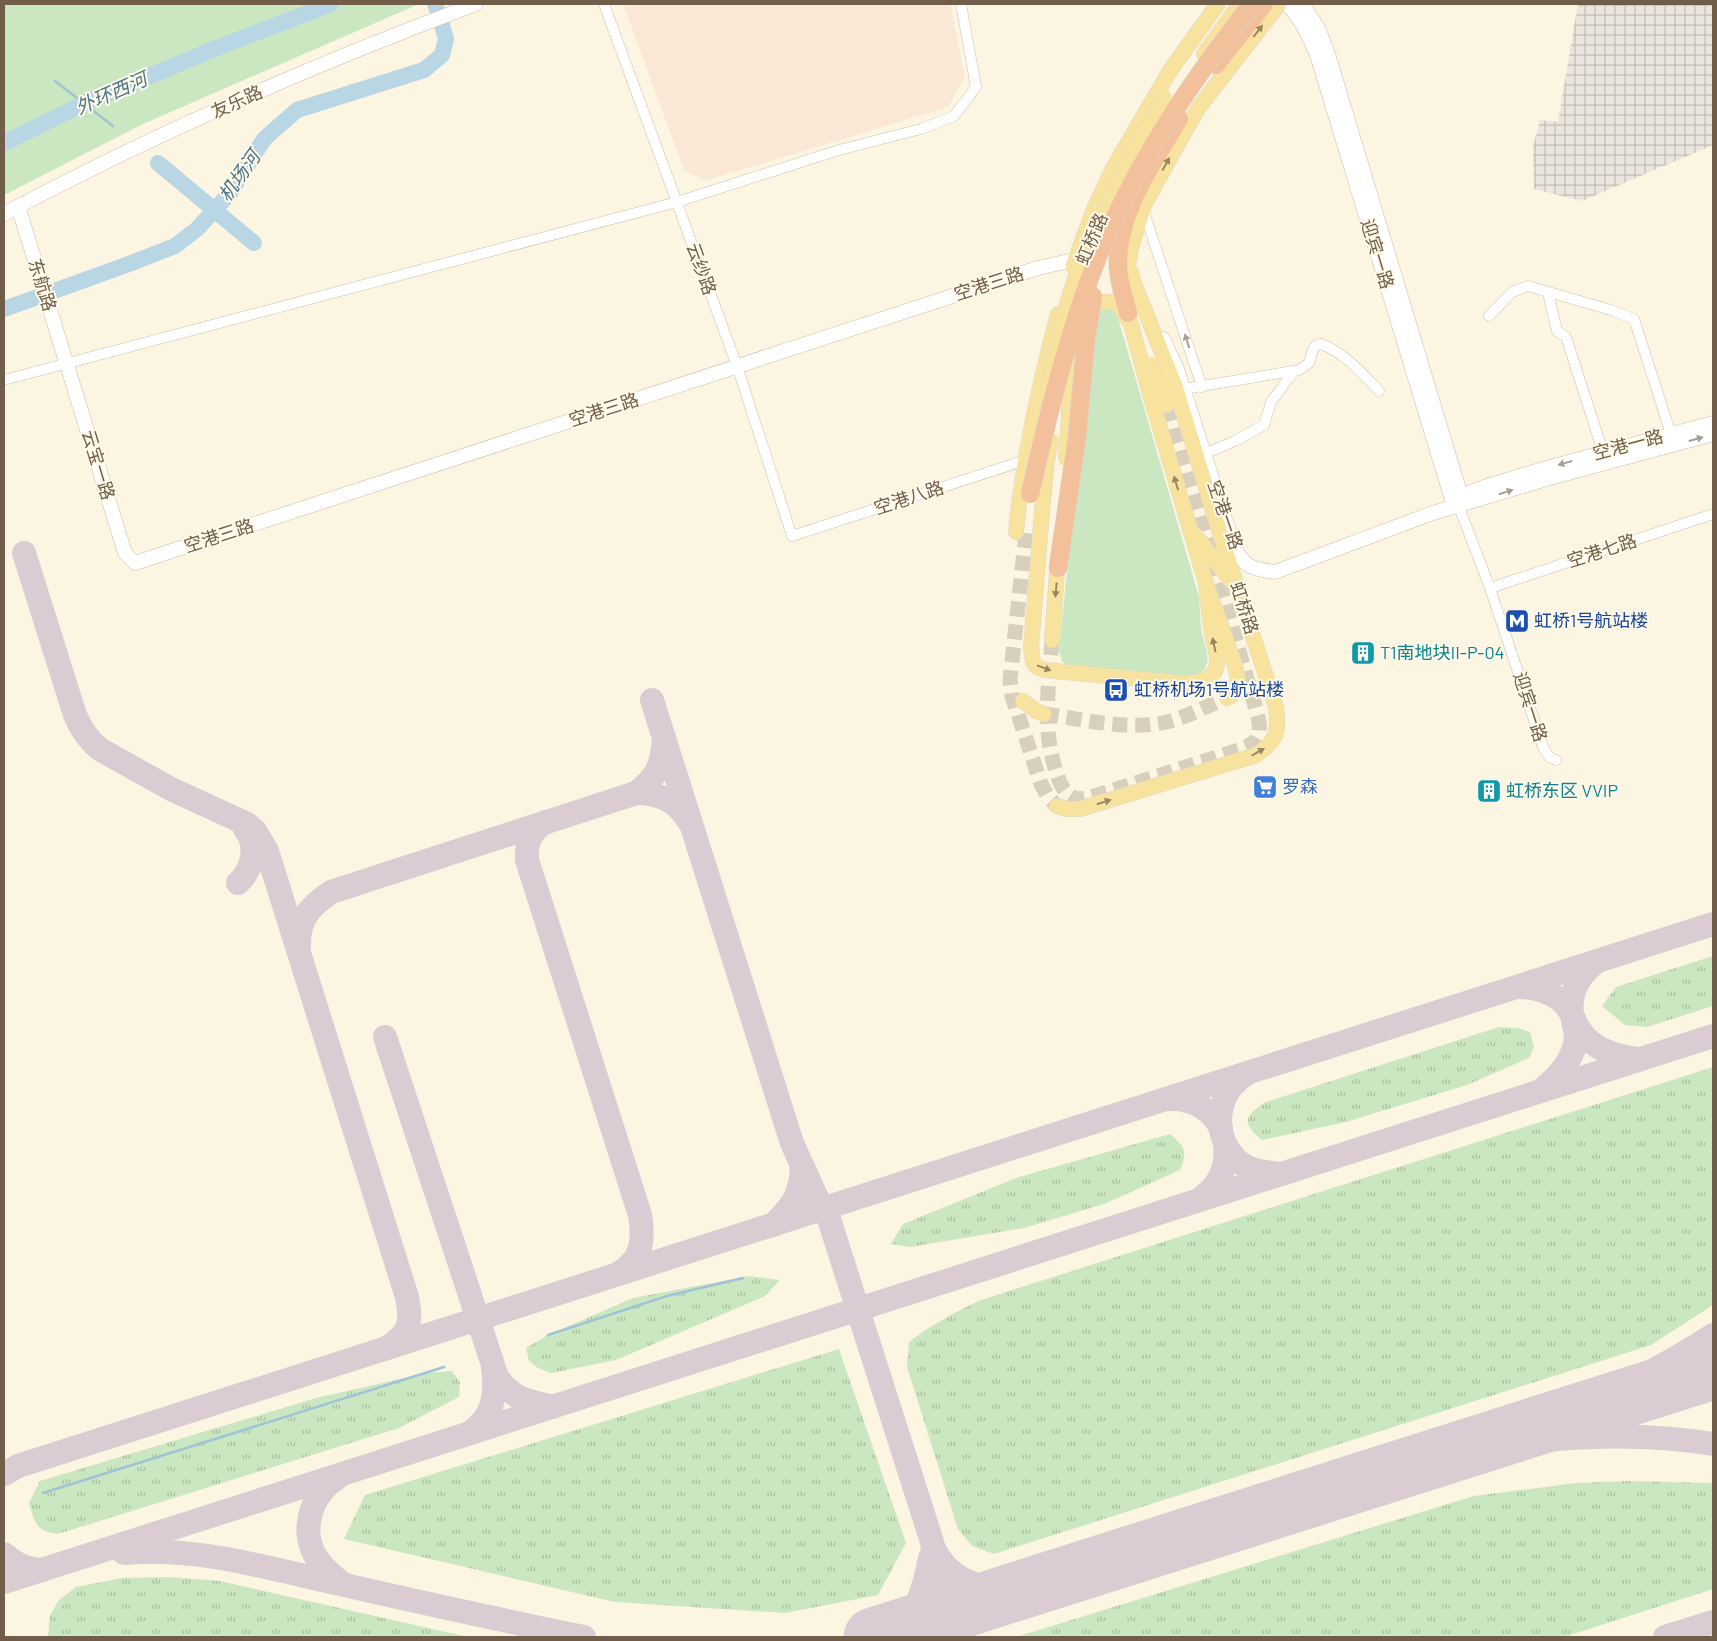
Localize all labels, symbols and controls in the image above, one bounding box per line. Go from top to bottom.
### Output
one-way arrow [1253,25,1264,38]
water label: 外环西河 [71,65,154,119]
street label: 友乐路 [207,80,266,122]
water label: 机场河 [213,143,267,206]
one-way arrow [1162,158,1171,171]
street label: 虹桥路 [1070,209,1112,268]
street label: 迎宾一路 [1357,216,1399,291]
street label: 云纱路 [682,240,722,298]
street label: 东航路 [25,256,61,314]
street label: 空港三路 [951,261,1026,305]
one-way arrow [1183,333,1190,348]
street label: 空港三路 [566,387,641,431]
street label: 空港一路 [1590,424,1665,464]
street label: 云宝一路 [78,427,120,502]
one-way arrow [1689,435,1704,443]
one-way arrow [1557,459,1572,467]
street label: 空港八路 [871,475,946,519]
one-way arrow [1172,475,1180,490]
street label: 空港一路 [1204,477,1248,552]
one-way arrow [1498,487,1513,495]
street label: 空港三路 [181,513,256,557]
street label: 空港七路 [1564,528,1639,572]
street label: 虹桥路 [1226,579,1264,637]
one-way arrow [1052,582,1060,598]
metro station icon: 虹桥1号航站楼 [1504,608,1530,634]
place label: 虹桥1号航站楼 [1534,609,1648,631]
one-way arrow [1210,637,1218,652]
building icon: T1南地块II-P-04 [1350,640,1376,666]
place label: T1南地块II-P-04 [1380,641,1504,663]
one-way arrow [1037,664,1052,672]
street label: 迎宾一路 [1509,669,1553,744]
bus stop icon: 虹桥机场1号航站楼 [1103,677,1129,703]
place label: 虹桥机场1号航站楼 [1134,678,1284,700]
one-way arrow [1251,748,1266,756]
supermarket icon: 罗森 [1252,774,1278,800]
place label: 罗森 [1282,775,1318,797]
building icon: 虹桥东区 VVIP [1476,778,1502,804]
place label: 虹桥东区 VVIP [1506,779,1618,801]
one-way arrow [1097,797,1112,805]

